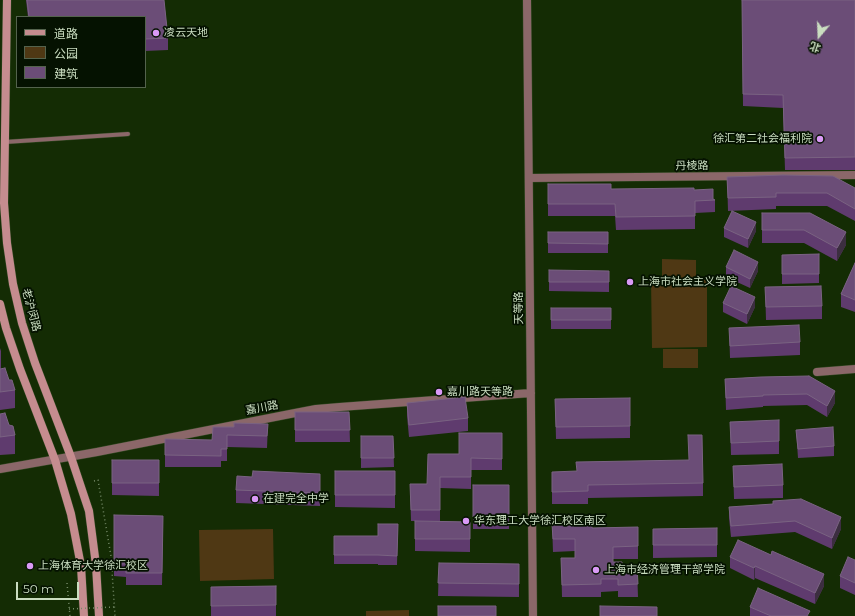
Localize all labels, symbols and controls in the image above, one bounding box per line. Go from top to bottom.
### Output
legend [16,16,146,88]
north arrow [799,16,839,56]
text: 道路 [54,26,78,41]
place label: 凌云天地 [164,26,208,40]
marker: 凌云天地 [151,28,161,38]
text: 北 [808,39,823,56]
text: 公园 [54,46,78,61]
text: 建筑 [54,66,78,81]
place label: 徐汇第二社会福利院 [713,132,812,146]
marker: 徐汇第二社会福利院 [815,134,825,144]
street label: 丹棱路 [675,159,709,173]
place label: 上海市社会主义学院 [638,275,737,289]
marker: 上海市社会主义学院 [625,277,635,287]
street label: 老沪闵路 [19,287,43,333]
street label: 天等路 [512,291,526,325]
place label: 嘉川路天等路 [447,385,513,399]
marker: 嘉川路天等路 [434,387,444,397]
street label: 嘉川路 [245,398,279,418]
place label: 在建完全中学 [263,492,329,506]
marker: 在建完全中学 [250,494,260,504]
place label: 华东理工大学徐汇校区南区 [474,514,606,528]
marker: 华东理工大学徐汇校区南区 [461,516,471,526]
place label: 上海体育大学徐汇校区 [38,559,148,573]
marker: 上海体育大学徐汇校区 [25,561,35,571]
place label: 上海市经济管理干部学院 [604,563,725,577]
marker: 上海市经济管理干部学院 [591,565,601,575]
scale bar [18,574,81,600]
text: 50 m [23,581,54,596]

